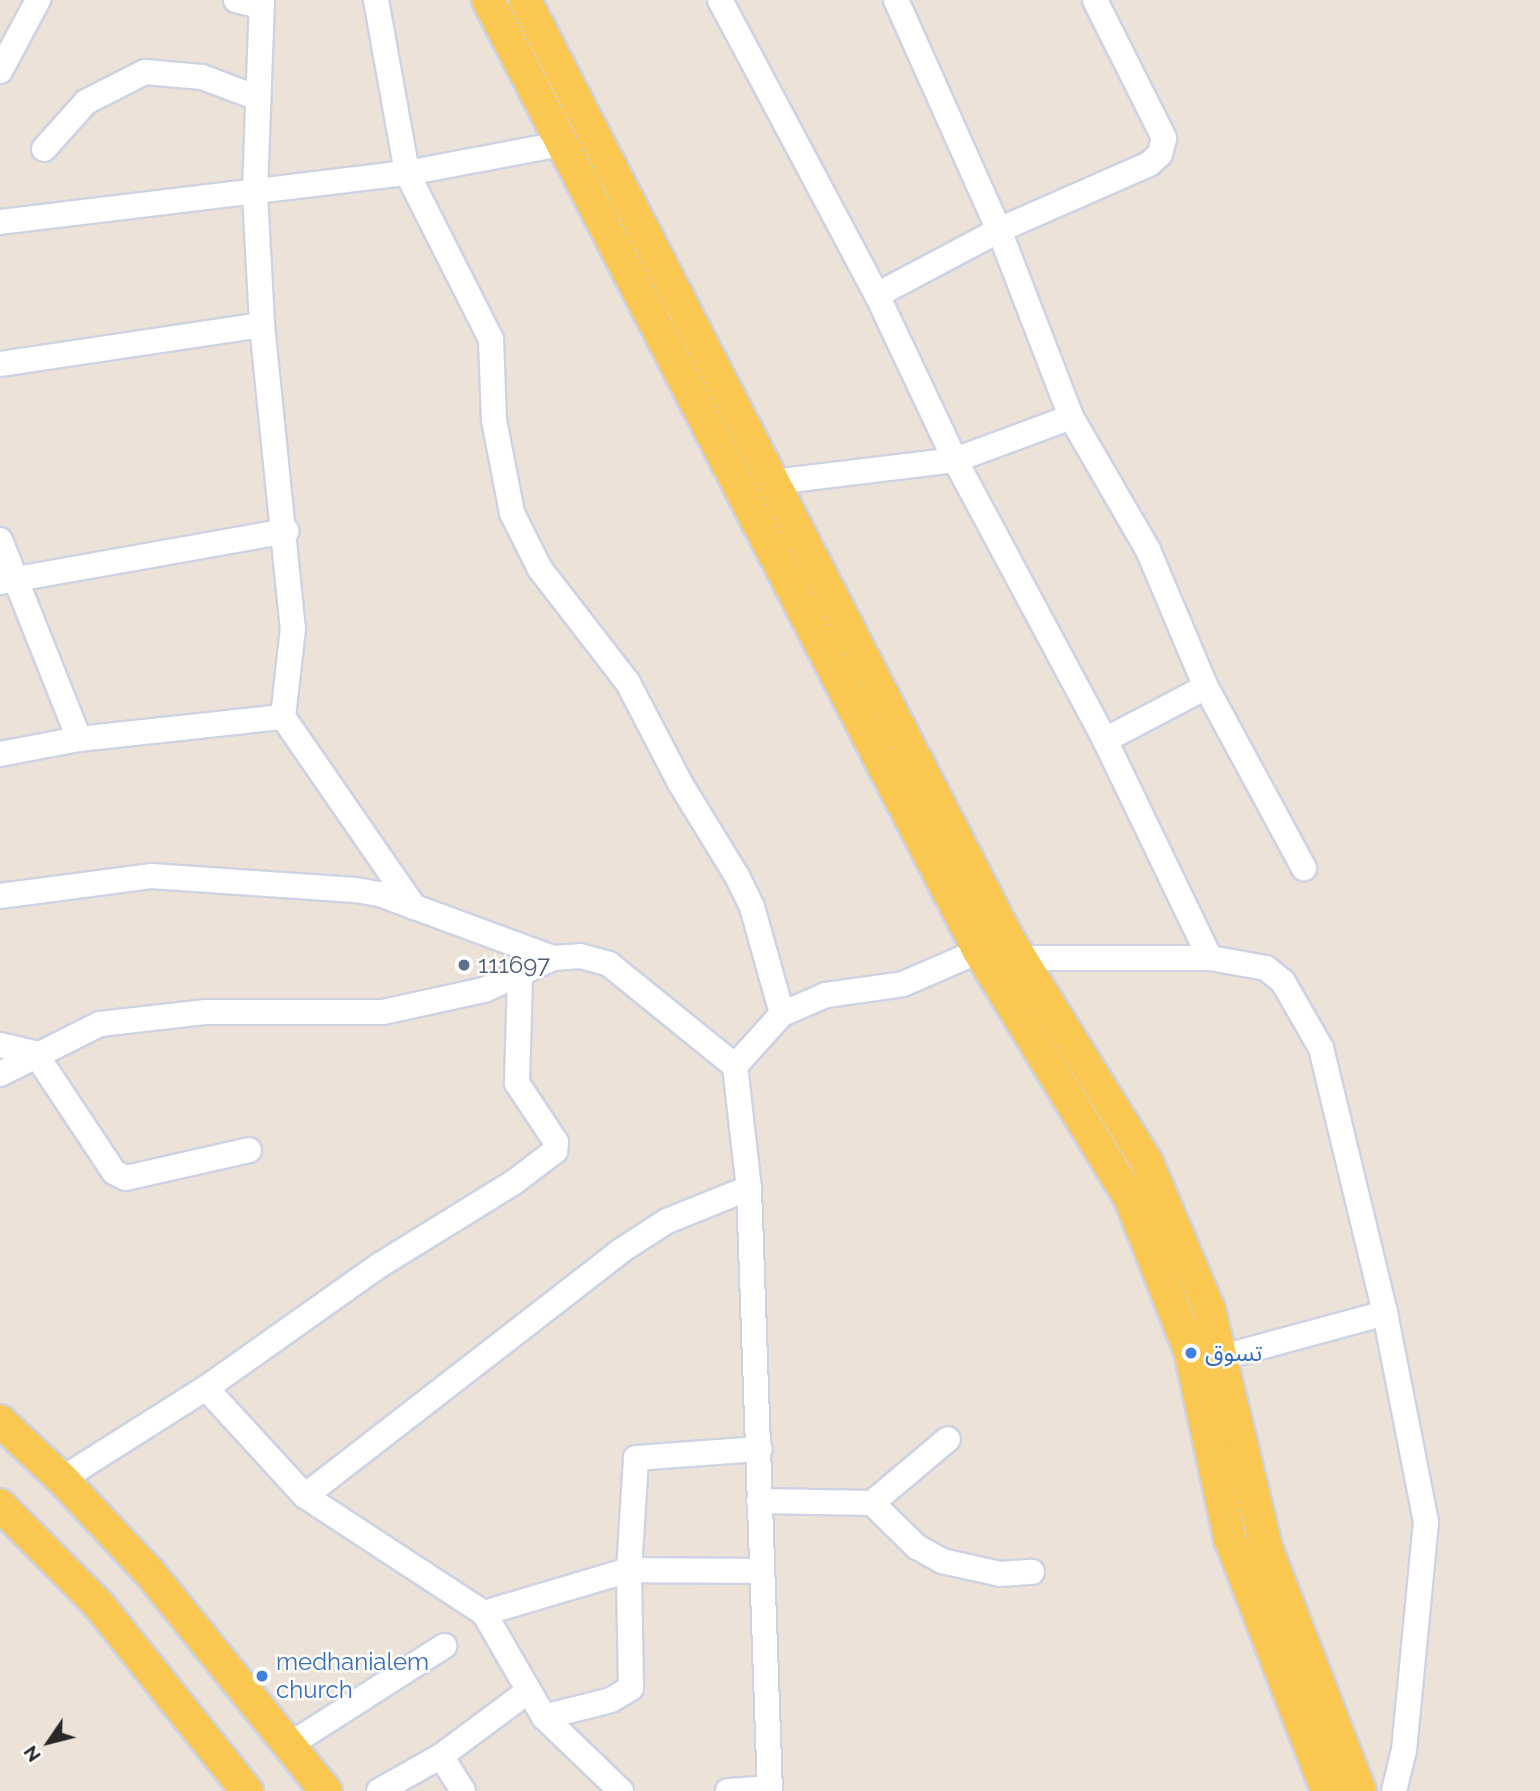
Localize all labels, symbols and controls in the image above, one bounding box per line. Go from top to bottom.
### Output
place label: 111697 [478,951,550,979]
marker: 111697 [456,957,472,973]
place label: تسوق [1205,1339,1262,1367]
marker: تسوق [1183,1345,1199,1361]
place label: medhanialem church [276,1648,429,1704]
marker: medhanialem church [254,1668,270,1684]
north arrow [14,1707,84,1777]
text: N [19,1742,45,1766]

